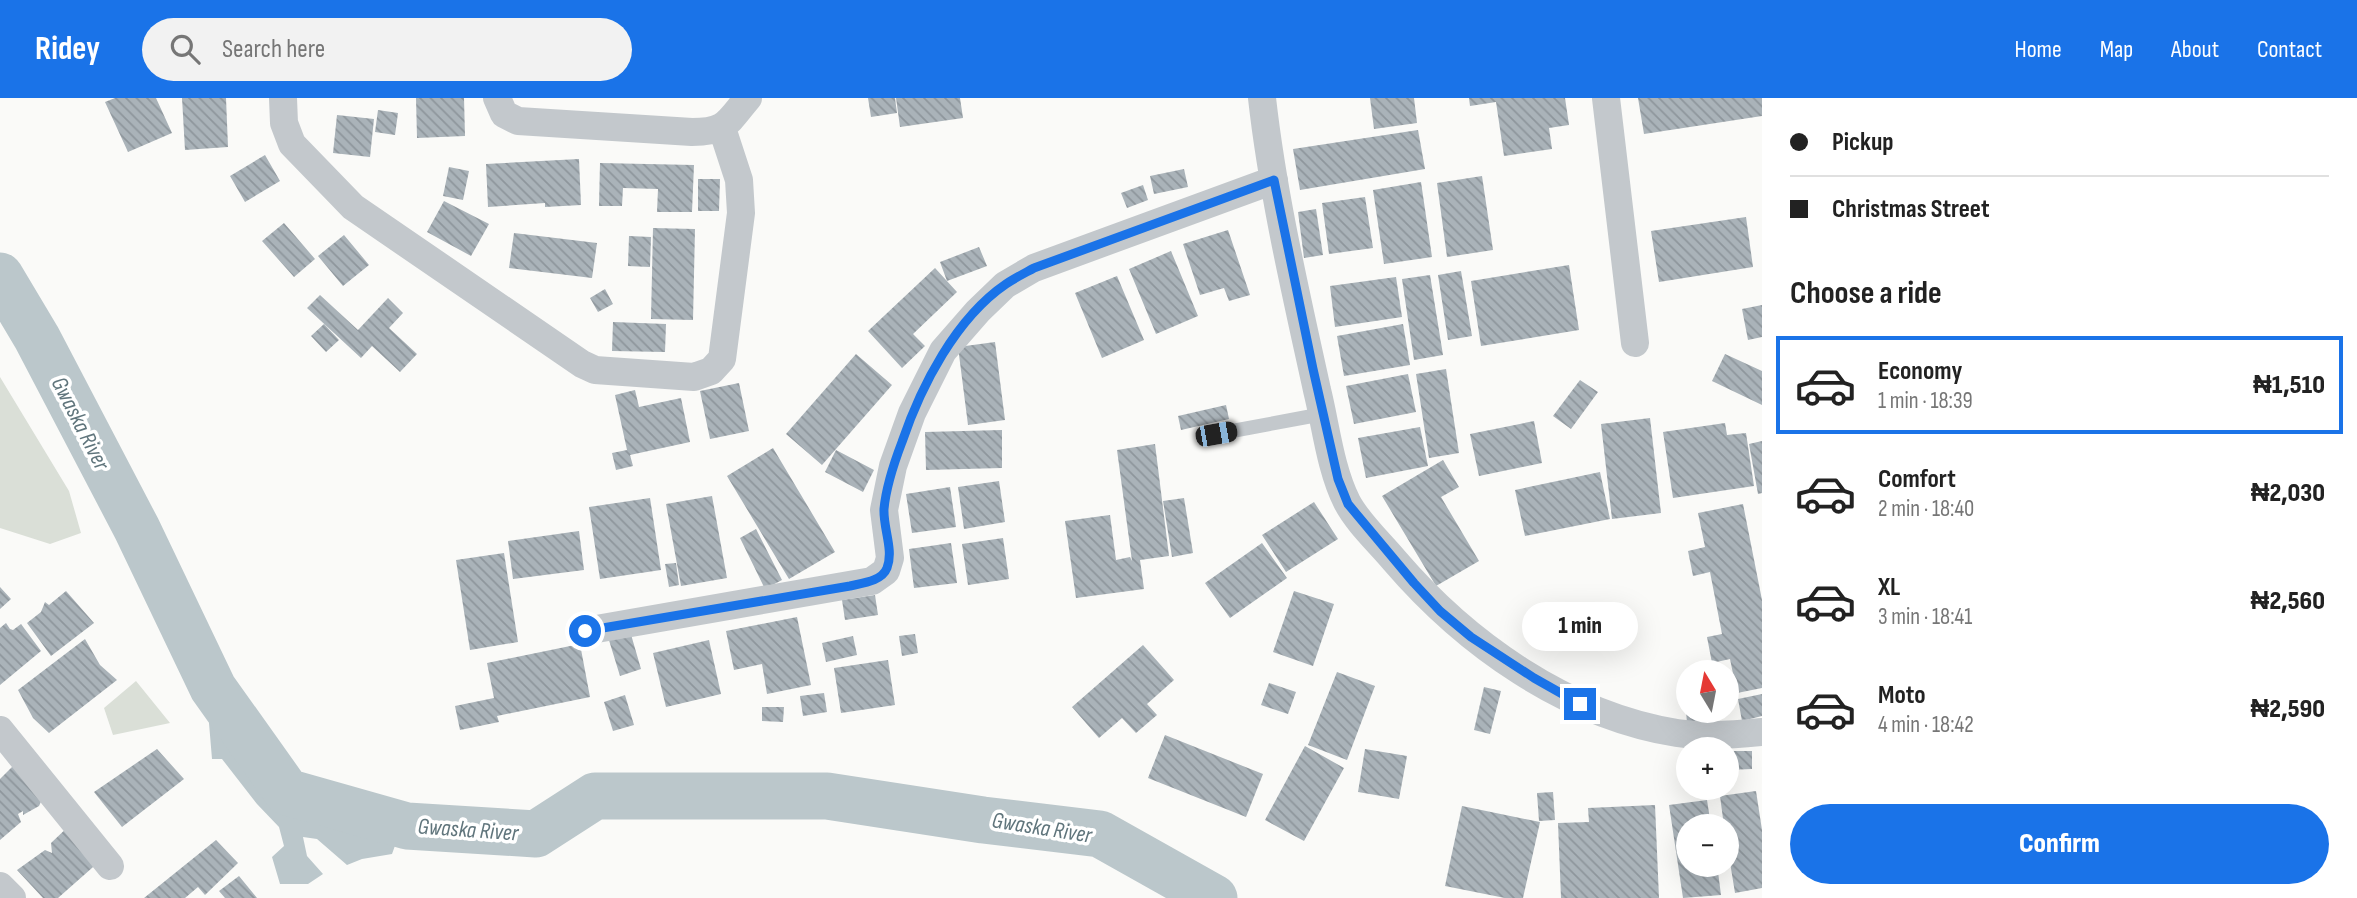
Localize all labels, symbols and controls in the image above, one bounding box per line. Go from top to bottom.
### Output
search box [142,18,632,81]
text: Ridey [35,29,100,69]
icon: search [166,30,204,68]
text: Search here [222,34,325,65]
text: Home [2014,35,2062,64]
text: Map [2100,35,2133,64]
text: About [2171,35,2219,64]
text: Contact [2257,35,2322,64]
text: Pickup [1832,127,1894,158]
text: Christmas Street [1832,194,1990,225]
text: Choose a ride [1790,274,1942,313]
icon: car [1794,354,1857,417]
text: Economy [1878,356,1962,387]
text: ₦1,510 [2253,370,2325,401]
water label: Gwaska River [45,372,116,476]
text: 1 min · 18:39 [1878,387,1973,415]
car [1194,420,1239,448]
icon: car [1794,462,1857,525]
text: Comfort [1878,464,1956,495]
text: ₦2,030 [2251,478,2325,509]
text: 2 min · 18:40 [1878,495,1974,523]
icon: car [1794,570,1857,633]
text: XL [1878,572,1900,603]
text: ₦2,560 [2251,586,2325,617]
callout: 1 min [1522,602,1638,652]
text: 3 min · 18:41 [1878,603,1972,631]
text: 1 min [1558,612,1602,640]
route start [569,615,601,647]
north arrow [1676,660,1740,723]
map controls [1676,660,1739,877]
icon: car [1794,678,1857,741]
text: Moto [1878,680,1926,711]
route end [1564,688,1596,720]
text: ₦2,590 [2251,694,2325,725]
text: 4 min · 18:42 [1878,711,1974,739]
button: + [1676,737,1739,800]
button: Confirm [1790,804,2329,884]
water label: Gwaska River [990,806,1095,850]
water label: Gwaska River [417,813,521,848]
button: − [1676,814,1739,877]

